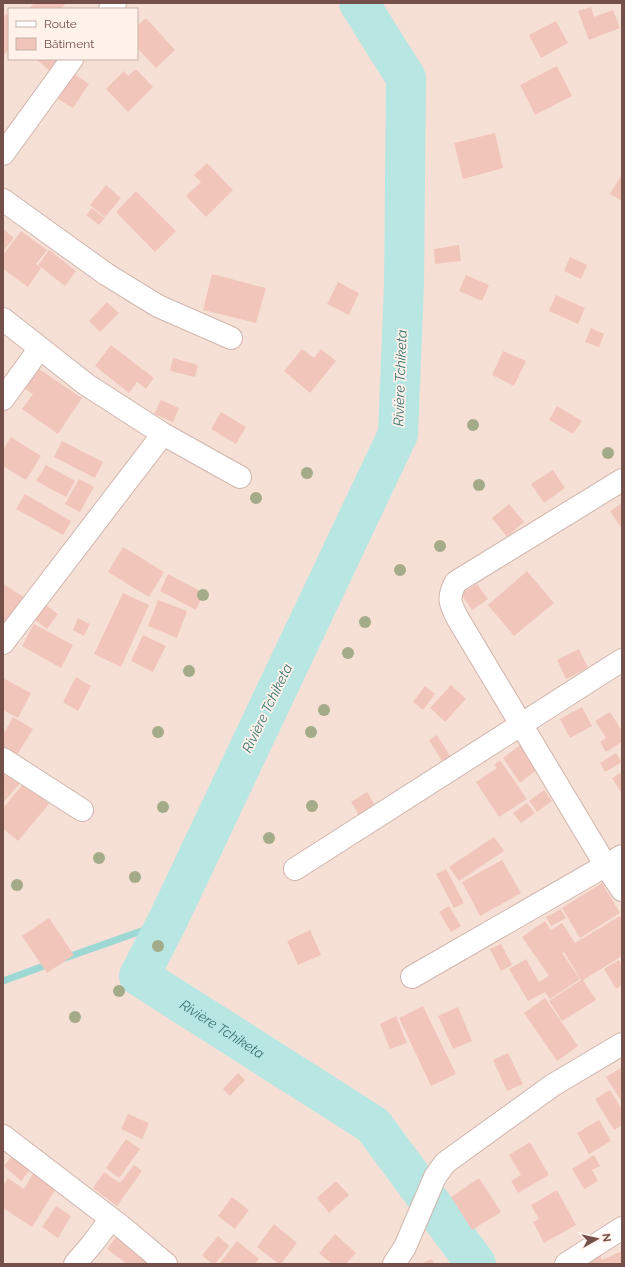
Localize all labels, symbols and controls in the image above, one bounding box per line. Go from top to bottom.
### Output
legend [8,8,138,60]
text: Route [44,17,77,31]
text: Bâtiment [44,37,94,51]
water label: Rivière Tchiketa [390,329,410,427]
water label: Rivière Tchiketa [239,661,295,755]
water label: Rivière Tchiketa [177,996,267,1062]
north arrow [577,1219,617,1259]
text: N [599,1233,613,1243]

